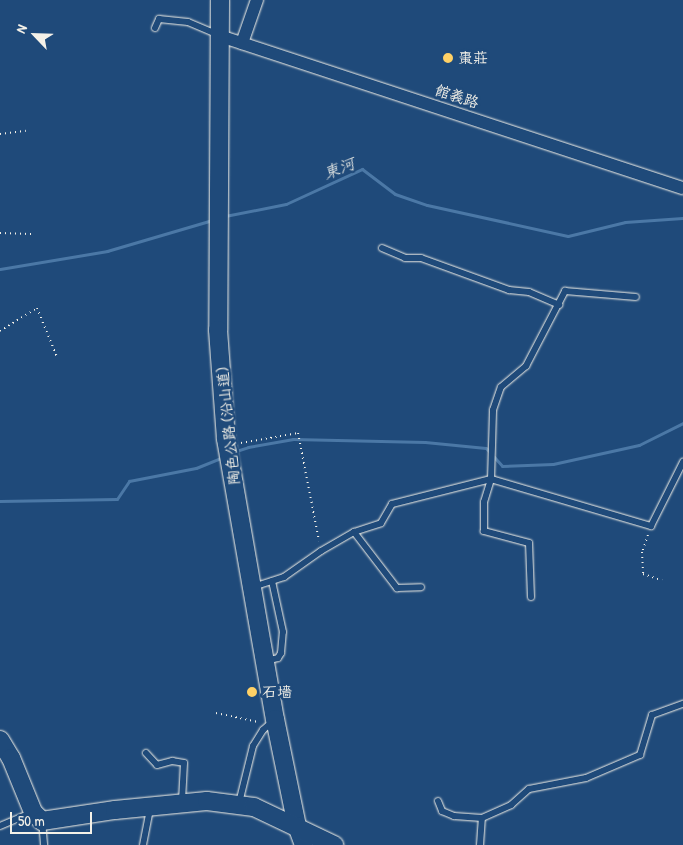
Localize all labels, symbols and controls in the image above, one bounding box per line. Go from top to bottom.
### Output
north arrow [10,10,60,60]
text: N [11,21,31,36]
place label: 棗莊 [458,49,488,67]
marker: 棗莊 [442,52,454,64]
street label: 館義路 [433,80,481,112]
water label: 東河 [321,153,357,183]
street label: 陶色公路 (沿山道) [213,366,243,486]
place label: 石墻 [262,683,292,701]
marker: 石墻 [246,686,258,698]
scale bar [12,802,95,834]
text: 50 m [18,810,45,831]

